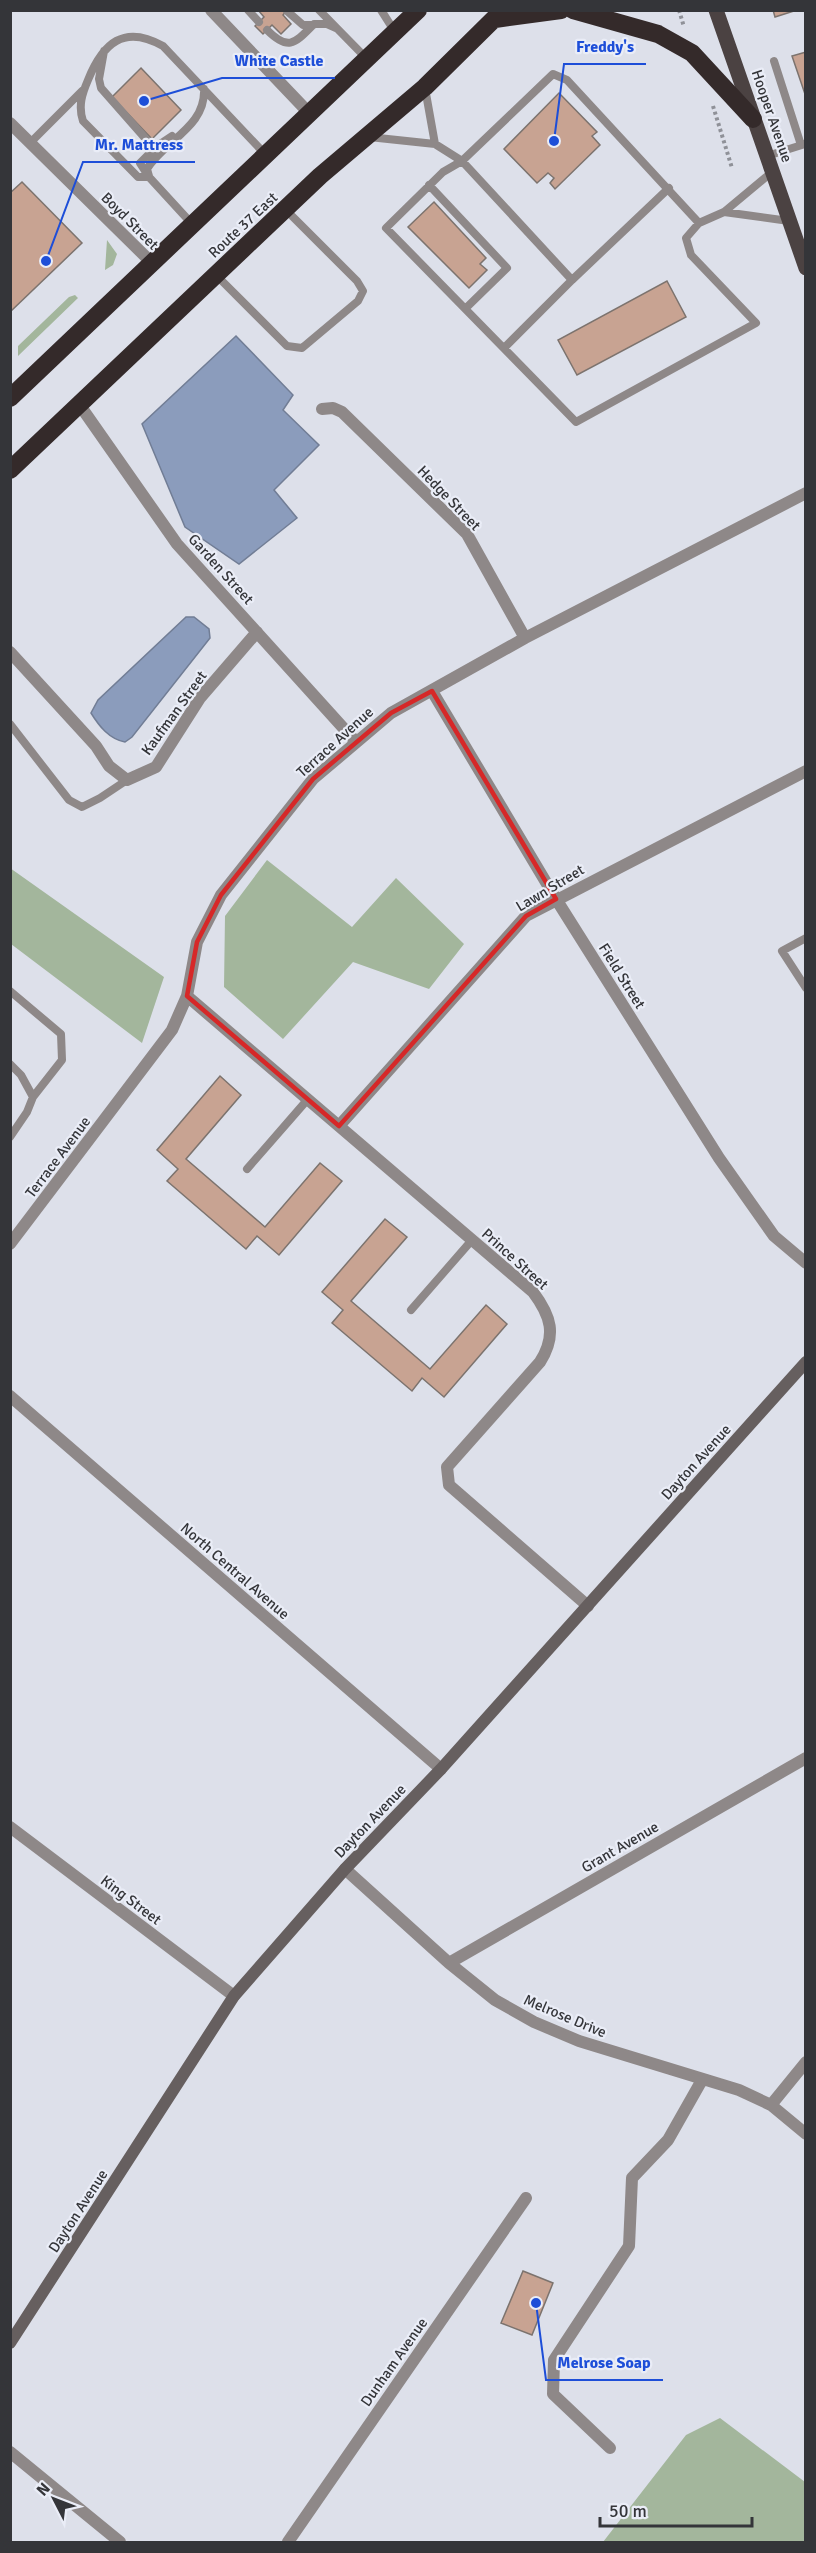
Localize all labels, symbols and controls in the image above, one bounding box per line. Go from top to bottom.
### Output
callout: Freddy's [564,30,646,64]
text: Freddy's [576,37,634,57]
callout: White Castle [222,44,335,78]
text: White Castle [235,51,324,71]
street label: Hooper Avenue [748,67,796,165]
callout: Mr. Mattress [83,128,195,162]
text: Mr. Mattress [95,135,183,155]
street label: Route 37 East [205,188,281,262]
street label: Boyd Street [98,189,162,253]
street label: Hedge Street [414,462,484,534]
street label: Garden Street [185,530,257,608]
street label: Kaufman Street [137,667,211,759]
street label: Terrace Avenue [293,703,377,781]
street label: Lawn Street [513,861,587,915]
street label: Field Street [595,940,649,1012]
street label: Terrace Avenue [22,1113,94,1201]
street label: Prince Street [478,1224,552,1294]
street label: Dayton Avenue [657,1420,735,1504]
street label: North Central Avenue [177,1519,293,1623]
street label: Dayton Avenue [330,1780,410,1862]
street label: Grant Avenue [578,1818,662,1876]
street label: King Street [97,1871,165,1929]
street label: Melrose Drive [521,1991,609,2041]
street label: Dayton Avenue [44,2166,112,2256]
street label: Dunham Avenue [357,2314,431,2410]
callout: Melrose Soap [546,2346,663,2380]
text: Melrose Soap [557,2353,651,2373]
north arrow [24,2469,84,2529]
text: N [32,2479,55,2500]
scale bar [600,2490,752,2528]
text: 50 m [609,2500,647,2522]

